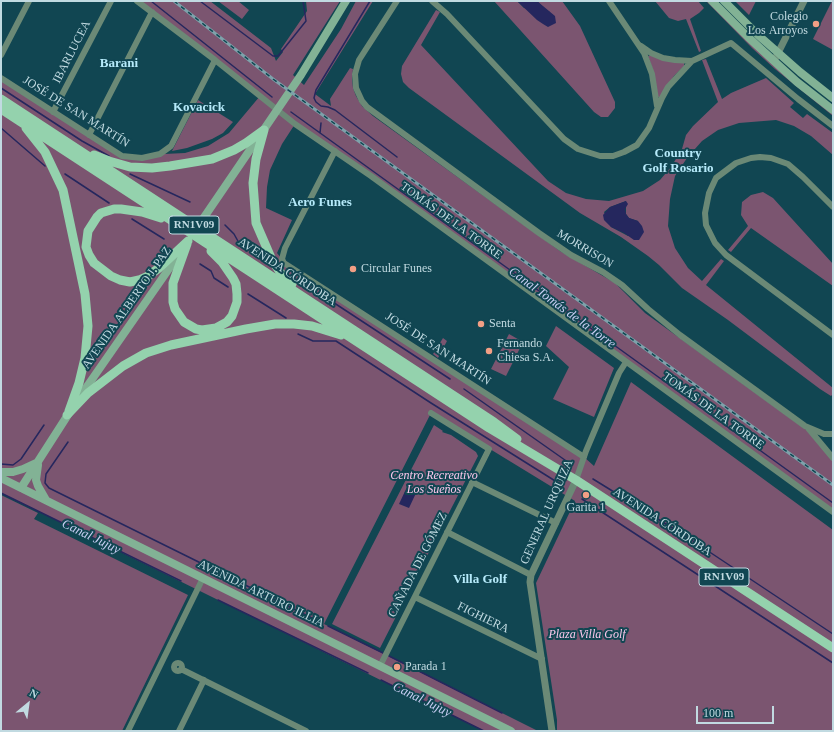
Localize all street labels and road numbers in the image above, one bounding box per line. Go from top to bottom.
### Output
street label: IBARLUCEA [50,18,94,86]
street label: JOSÉ DE SAN MARTÍN [20,73,132,151]
street label: TOMÁS DE LA TORRE [397,179,505,263]
road number: RN1V09 [169,216,219,234]
street label: MORRISON [554,227,616,271]
street label: AVENIDA CÓRDOBA [235,235,339,309]
street label: AVENIDA ALBERTO J. PAZ [79,244,175,372]
street label: JOSÉ DE SAN MARTÍN [383,309,493,389]
street label: TOMÁS DE LA TORRE [659,369,767,453]
street label: GENERAL URQUIZA [517,457,577,567]
street label: AVENIDA CÓRDOBA [610,485,714,559]
street label: CAÑADA DE GÓMEZ [385,510,451,620]
street label: AVENIDA ARTURO ILLIA [195,557,327,631]
road number: RN1V09 [699,568,749,586]
street label: FIGHIERA [455,599,511,637]

